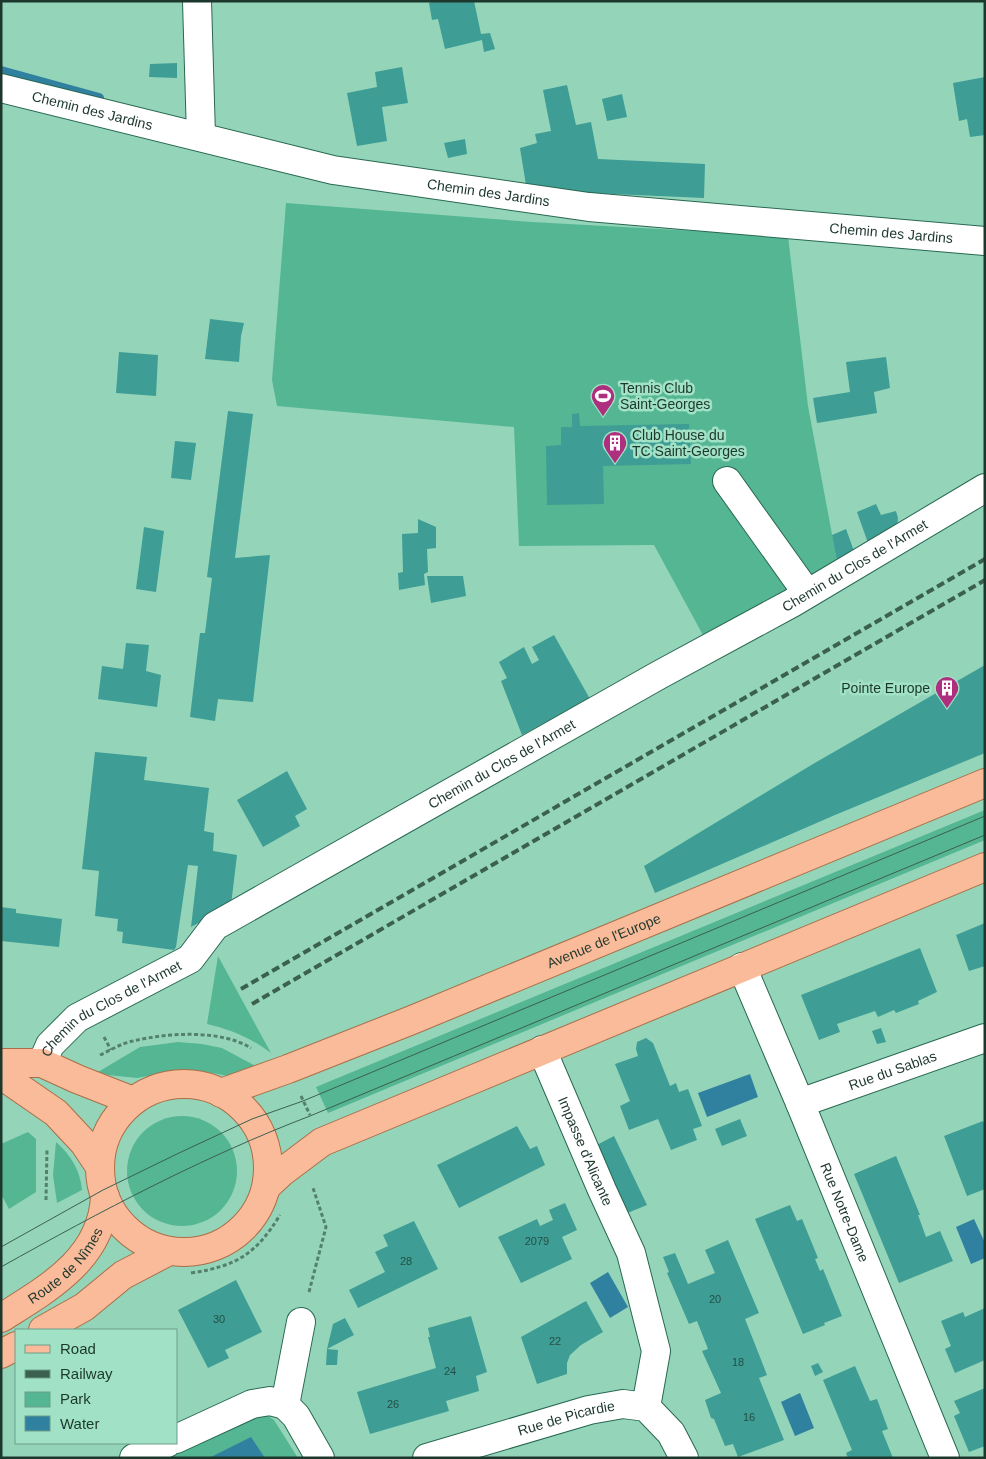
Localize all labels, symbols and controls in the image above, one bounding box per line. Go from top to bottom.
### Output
street label: Chemin des Jardins [30,88,154,133]
street label: Chemin des Jardins [426,176,551,209]
street label: Chemin des Jardins [829,220,954,246]
place label: Tennis Club Saint-Georges [620,380,710,412]
sports icon: Tennis Club Saint-Georges [590,383,616,417]
place label: Club House du TC Saint-Georges [632,427,745,459]
building icon: Club House du TC Saint-Georges [602,430,628,464]
street label: Chemin du Clos de l'Armet [779,516,930,615]
building icon: Pointe Europe [934,675,960,709]
place label: Pointe Europe [841,680,930,696]
street label: Chemin du Clos de l'Armet [425,716,578,812]
street label: Avenue de l'Europe [544,910,663,971]
street label: Chemin du Clos de l'Armet [38,957,184,1059]
street label: Rue du Sablas [846,1048,938,1093]
street label: Impasse d'Alicante [555,1094,616,1208]
street label: Rue Notre-Dame [817,1160,872,1265]
street label: Route de Nîmes [25,1225,106,1307]
house number: 2079 [525,1235,549,1247]
house number: 28 [400,1255,412,1267]
house number: 20 [709,1293,721,1305]
house number: 30 [213,1313,225,1325]
legend [15,1329,178,1444]
house number: 22 [549,1335,561,1347]
text: Road [60,1340,96,1357]
house number: 18 [732,1356,744,1368]
text: Railway [60,1365,113,1382]
house number: 24 [444,1365,456,1377]
text: Park [60,1390,91,1407]
house number: 26 [387,1398,399,1410]
street label: Rue de Picardie [516,1398,616,1439]
house number: 16 [743,1411,755,1423]
text: Water [60,1415,99,1432]

